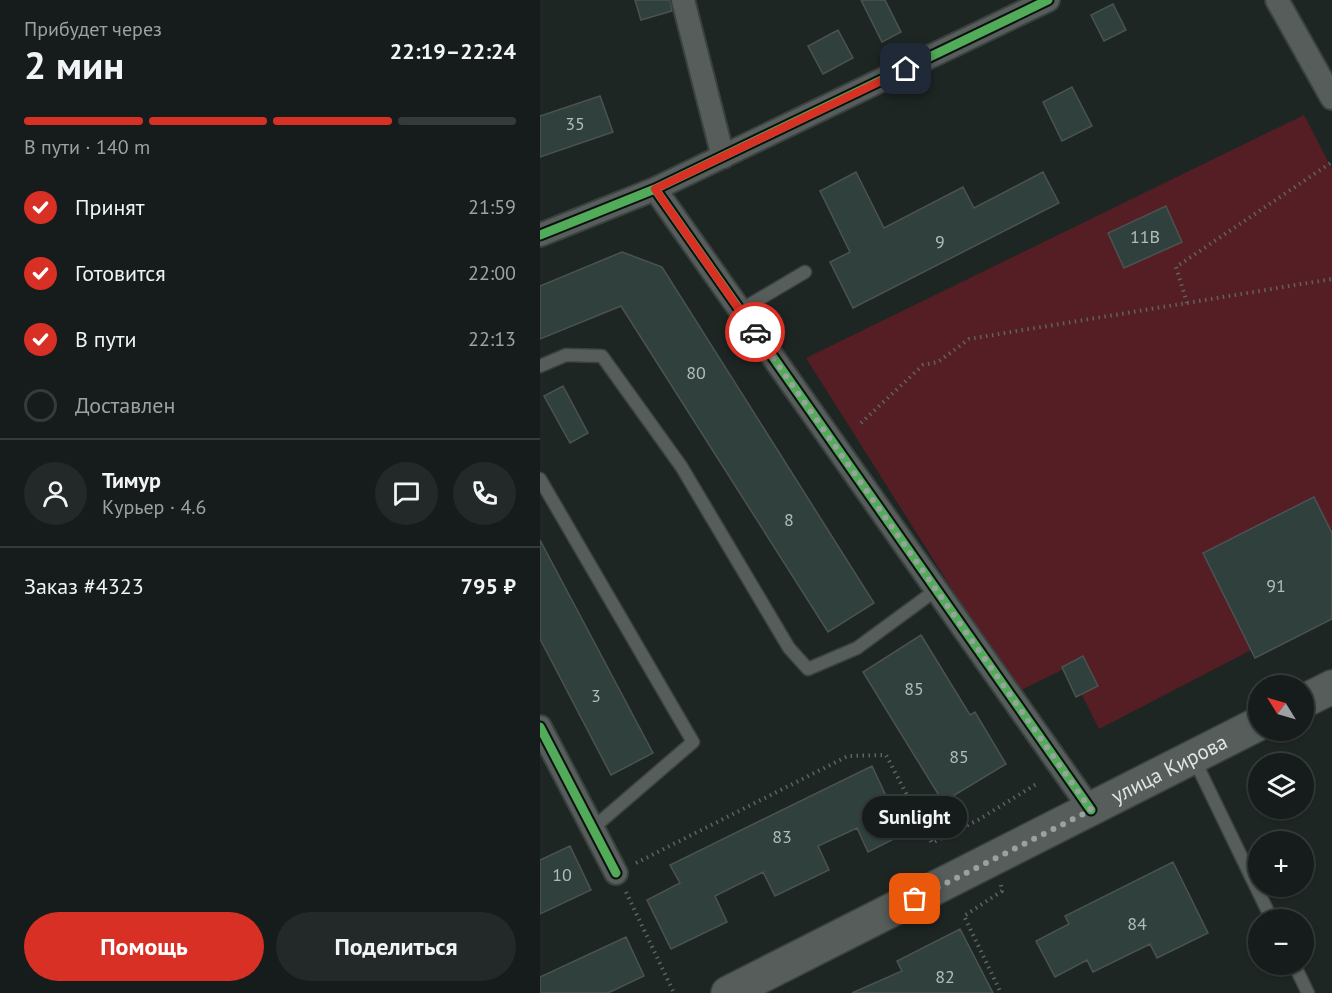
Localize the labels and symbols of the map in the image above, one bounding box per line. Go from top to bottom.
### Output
pin [880,43,931,94]
house number: 35 [565,112,585,135]
house number: 11В [1130,225,1160,248]
house number: 9 [935,230,945,253]
courier [725,302,785,362]
house number: 80 [686,361,706,384]
house number: 8 [784,508,794,531]
house number: 91 [1266,574,1286,597]
north arrow [1248,675,1314,741]
house number: 85 [904,677,924,700]
house number: 3 [591,684,601,707]
street label: улица Кирова [1106,728,1232,809]
house number: 85 [949,745,969,768]
callout: Sunlight [862,797,968,839]
house number: 83 [772,825,792,848]
house number: 10 [552,863,572,886]
pin [889,873,940,924]
house number: 84 [1127,912,1147,935]
house number: 82 [935,965,955,988]

